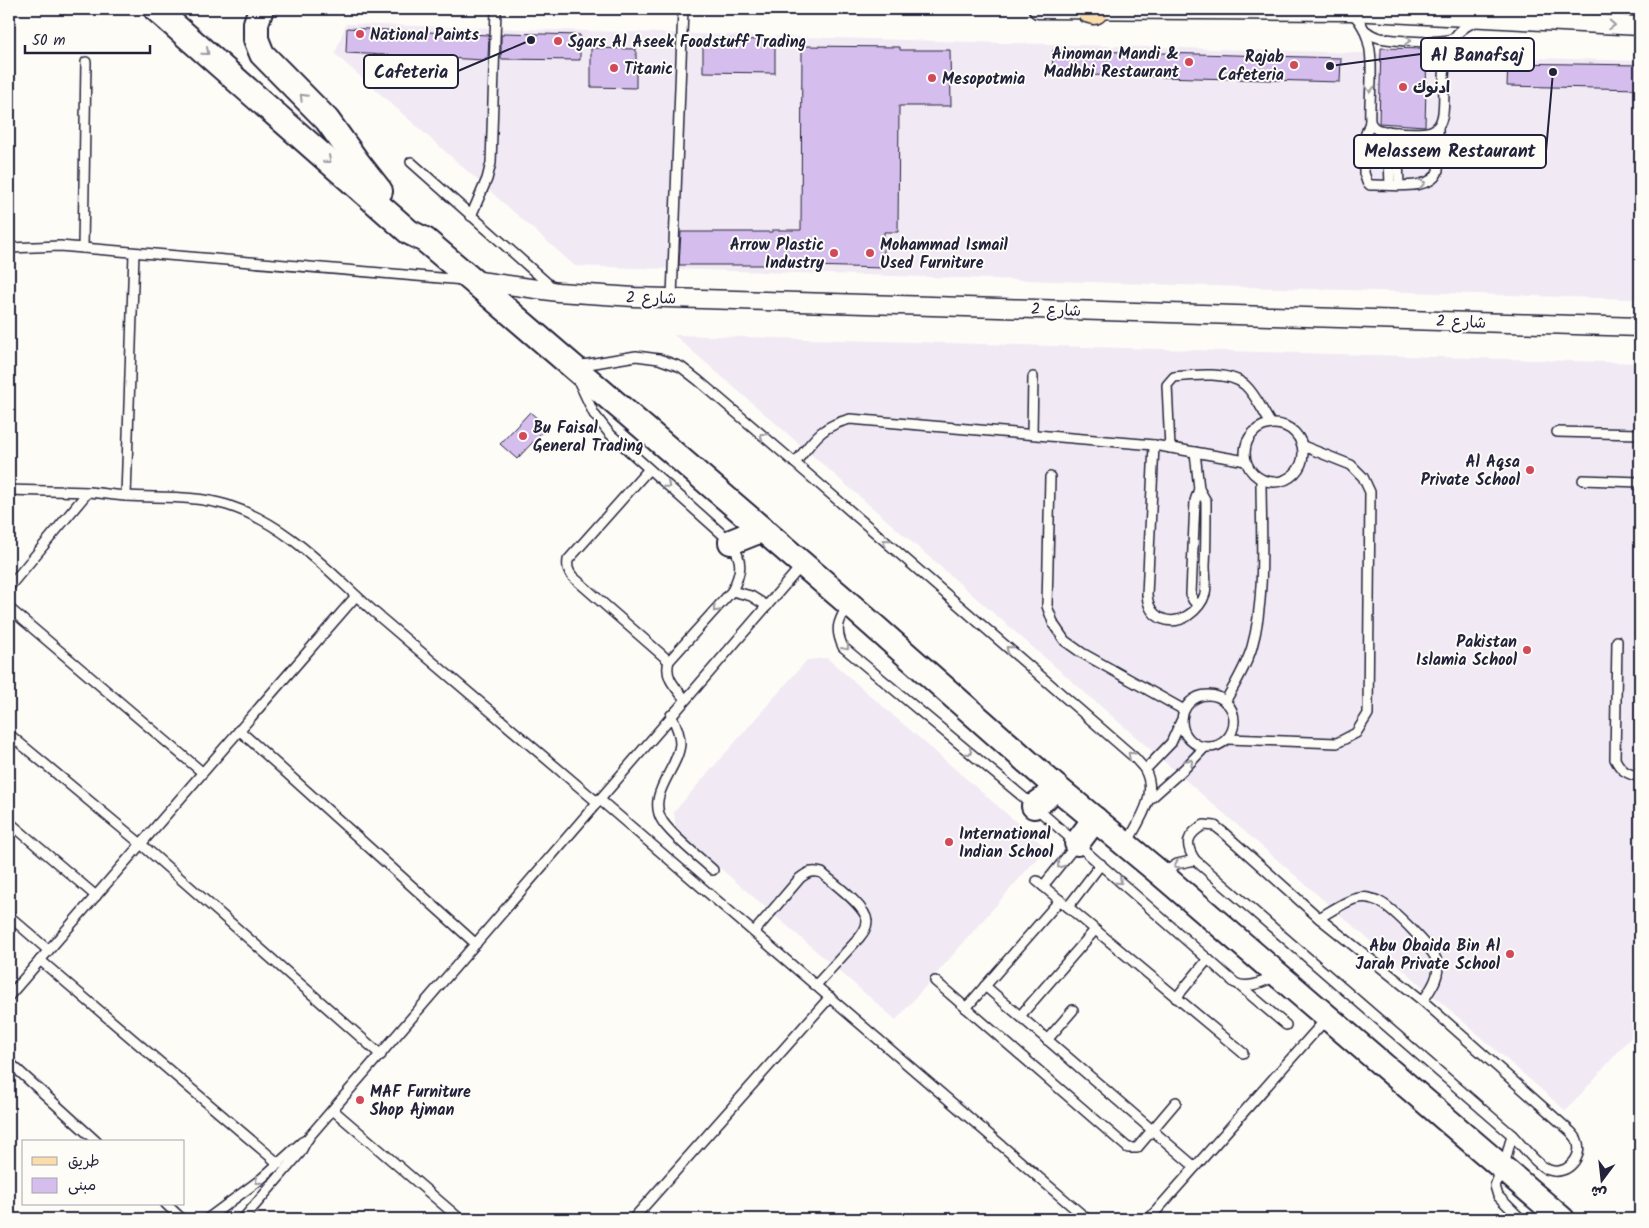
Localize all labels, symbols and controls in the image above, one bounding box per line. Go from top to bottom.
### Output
one-way arrow [1608,19,1616,30]
scale bar [25,22,150,54]
place label: National Paints [370,23,480,48]
marker: National Paints [354,28,366,40]
text: 50 m [32,29,66,53]
place label: Sgars Al Aseek Foodstuff Trading [568,30,806,55]
marker: Sgars Al Aseek Foodstuff Trading [552,35,564,47]
one-way arrow [1404,35,1412,46]
callout: Al Banafsaj [1421,38,1534,71]
place label: Ainoman Mandi & Madhbi Restaurant [1044,42,1180,85]
text: Al Banafsaj [1431,42,1525,71]
place label: Rajab Cafeteria [1218,45,1284,88]
one-way arrow [200,46,209,55]
callout: Cafeteria [364,55,458,88]
marker: Ainoman Mandi & Madhbi Restaurant [1183,56,1195,68]
place label: Titanic [624,57,673,82]
text: Cafeteria [374,59,448,88]
marker: Rajab Cafeteria [1288,59,1300,71]
marker: Titanic [608,62,620,74]
place label: Mesopotmia [942,67,1025,92]
marker: Mesopotmia [926,72,938,84]
place label: ادنوك [1413,76,1450,101]
marker: ادنوك [1397,81,1409,93]
one-way arrow [1365,85,1375,93]
one-way arrow [300,94,309,103]
callout: Melassem Restaurant [1354,135,1546,168]
text: Melassem Restaurant [1364,138,1537,167]
one-way arrow [322,154,331,163]
one-way arrow [1418,178,1426,189]
place label: Arrow Plastic Industry [730,233,825,276]
place label: Mohammad Ismail Used Furniture [880,233,1009,276]
marker: Arrow Plastic Industry [828,247,840,259]
marker: Mohammad Ismail Used Furniture [864,247,876,259]
street label: شارع 2 [626,286,676,311]
street label: شارع 2 [1030,297,1082,324]
street label: شارع 2 [1435,309,1487,336]
place label: Bu Faisal General Trading [533,416,643,459]
marker: Bu Faisal General Trading [517,430,529,442]
one-way arrow [760,433,769,442]
place label: Al Aqsa Private School [1421,450,1521,493]
marker: Al Aqsa Private School [1524,464,1536,476]
one-way arrow [662,479,671,488]
one-way arrow [883,539,892,548]
one-way arrow [713,603,722,612]
place label: Pakistan Islamia School [1416,630,1518,673]
one-way arrow [840,642,849,651]
marker: Pakistan Islamia School [1521,644,1533,656]
one-way arrow [1006,646,1015,654]
one-way arrow [964,747,973,756]
one-way arrow [1128,752,1137,761]
one-way arrow [1185,759,1194,768]
place label: International Indian School [959,822,1054,865]
marker: International Indian School [943,836,955,848]
one-way arrow [1058,859,1066,868]
one-way arrow [1173,859,1182,870]
one-way arrow [1114,875,1123,884]
place label: Abu Obaida Bin Al Jarah Private School [1356,934,1501,977]
marker: Abu Obaida Bin Al Jarah Private School [1504,948,1516,960]
place label: MAF Furniture Shop Ajman [370,1080,471,1123]
marker: MAF Furniture Shop Ajman [354,1094,366,1106]
legend [22,1140,185,1206]
text: طريق [68,1150,100,1174]
north arrow [1576,1156,1626,1206]
text: مبنى [68,1174,96,1198]
one-way arrow [255,1176,264,1184]
text: ش [1589,1179,1609,1204]

